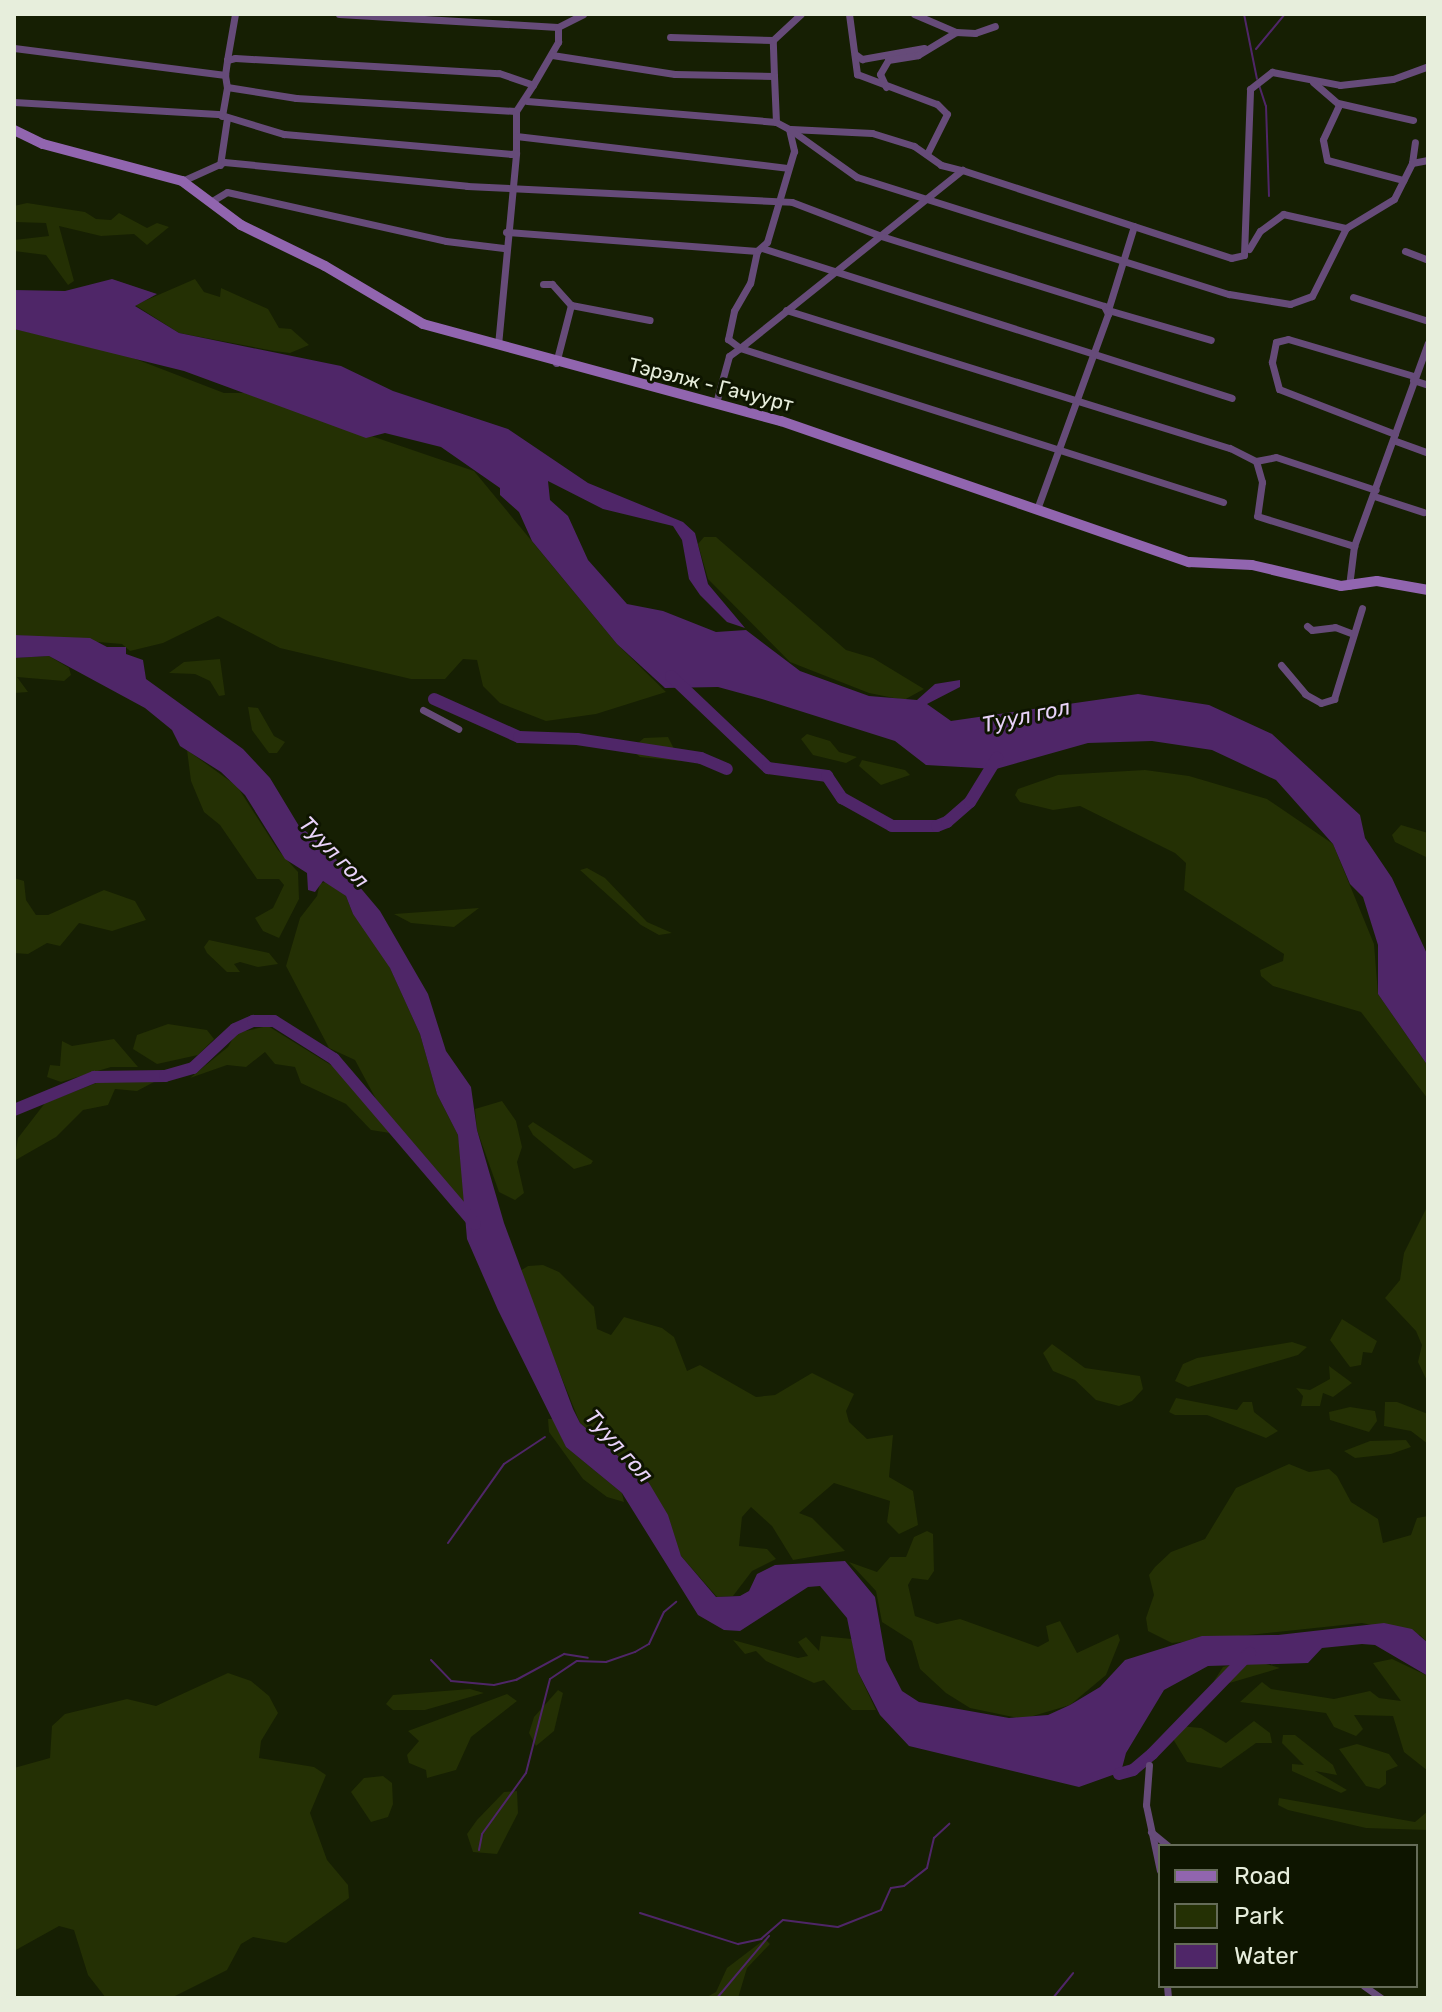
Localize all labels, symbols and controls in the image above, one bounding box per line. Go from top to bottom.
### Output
street label: Тэрэлж - Гачуурт [626,353,796,417]
water label: Туул гол [980,694,1072,738]
water label: Туул гол [293,811,375,893]
water label: Туул гол [579,1404,659,1488]
legend [1158,1844,1418,1988]
text: Road [1234,1862,1291,1890]
text: Park [1234,1902,1284,1930]
text: Water [1234,1942,1298,1970]

